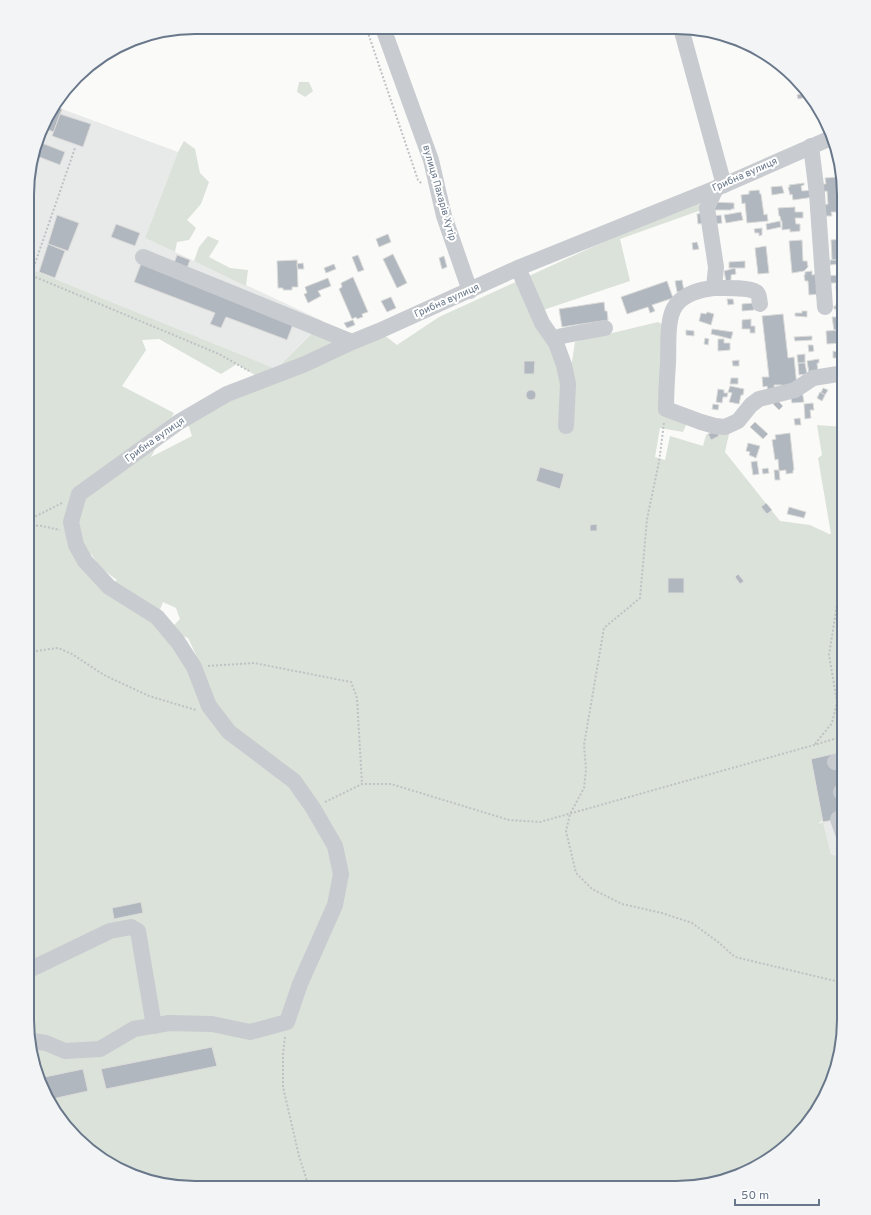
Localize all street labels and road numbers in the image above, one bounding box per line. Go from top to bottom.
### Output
street label: вулиця Пахарів Хутір [419,143,459,243]
street label: Грибна вулиця [710,155,780,195]
street label: Грибна вулиця [412,281,482,321]
street label: Грибна вулиця [123,415,187,465]

